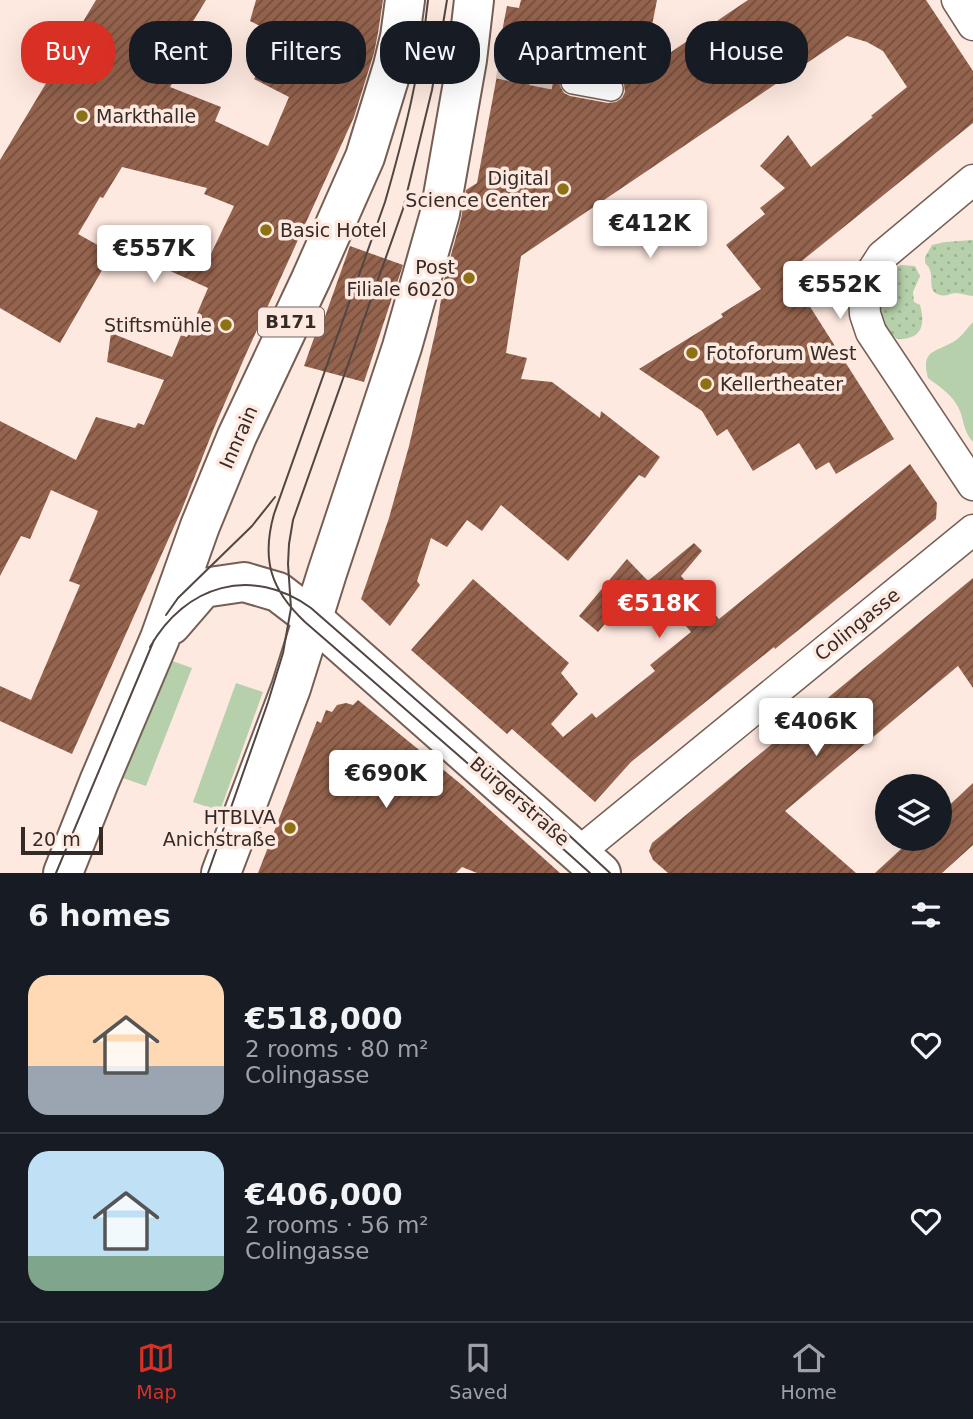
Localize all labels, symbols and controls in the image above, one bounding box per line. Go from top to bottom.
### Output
chip: Buy [21,21,115,84]
chip: Rent [129,21,232,84]
chip: Filters [246,21,366,84]
chip: New [380,21,480,84]
chip: Apartment [494,21,671,84]
chip: House [685,21,808,84]
place label: Markthalle [96,105,196,127]
marker: Markthalle [74,108,90,124]
place label: Digital Science Center [405,167,549,211]
marker: Digital Science Center [555,181,571,197]
pin: €412K [601,201,699,260]
text: €412K [609,210,691,236]
place label: Basic Hotel [280,219,387,241]
marker: Basic Hotel [258,222,274,238]
pin: €557K [105,226,203,285]
text: €557K [113,235,195,261]
place label: Post Filiale 6020 [347,256,455,300]
pin: €552K [791,262,889,321]
marker: Post Filiale 6020 [461,270,477,286]
text: €552K [799,271,881,297]
road number: B171 [258,308,324,336]
place label: Stiftsmühle [104,314,212,336]
marker: Stiftsmühle [218,317,234,333]
place label: Fotoforum West [706,342,856,364]
marker: Fotoforum West [684,345,700,361]
place label: Kellertheater [720,373,843,395]
marker: Kellertheater [698,376,714,392]
street label: Innrain [214,402,262,472]
pin: €518K [610,580,708,640]
street label: Colingasse [810,583,904,665]
text: €518K [618,590,700,616]
pin: €406K [767,698,865,758]
text: €406K [775,708,857,734]
pin: €690K [337,750,435,810]
street label: Bürgerstraße [466,752,574,850]
text: €690K [345,760,427,786]
map controls [875,774,952,851]
button: layers [875,774,952,851]
place label: HTBLVA Anichstraße [163,806,276,850]
marker: HTBLVA Anichstraße [282,820,298,836]
scale bar [21,824,103,856]
text: 20 m [32,828,81,850]
icon: filters [907,896,945,934]
text: 6 homes [28,898,171,933]
text: €518,000 [245,1001,403,1036]
icon: home [84,1003,168,1087]
icon: heart [907,1026,945,1064]
text: 2 rooms · 80 m² [245,1036,429,1062]
text: Colingasse [245,1062,369,1088]
text: €406,000 [245,1177,403,1212]
icon: home [84,1179,168,1263]
icon: heart [907,1202,945,1240]
text: 2 rooms · 56 m² [245,1212,429,1238]
text: Colingasse [245,1238,369,1264]
tab: Map [136,1339,176,1403]
tab: Saved [449,1339,508,1403]
tab: Home [781,1339,837,1403]

